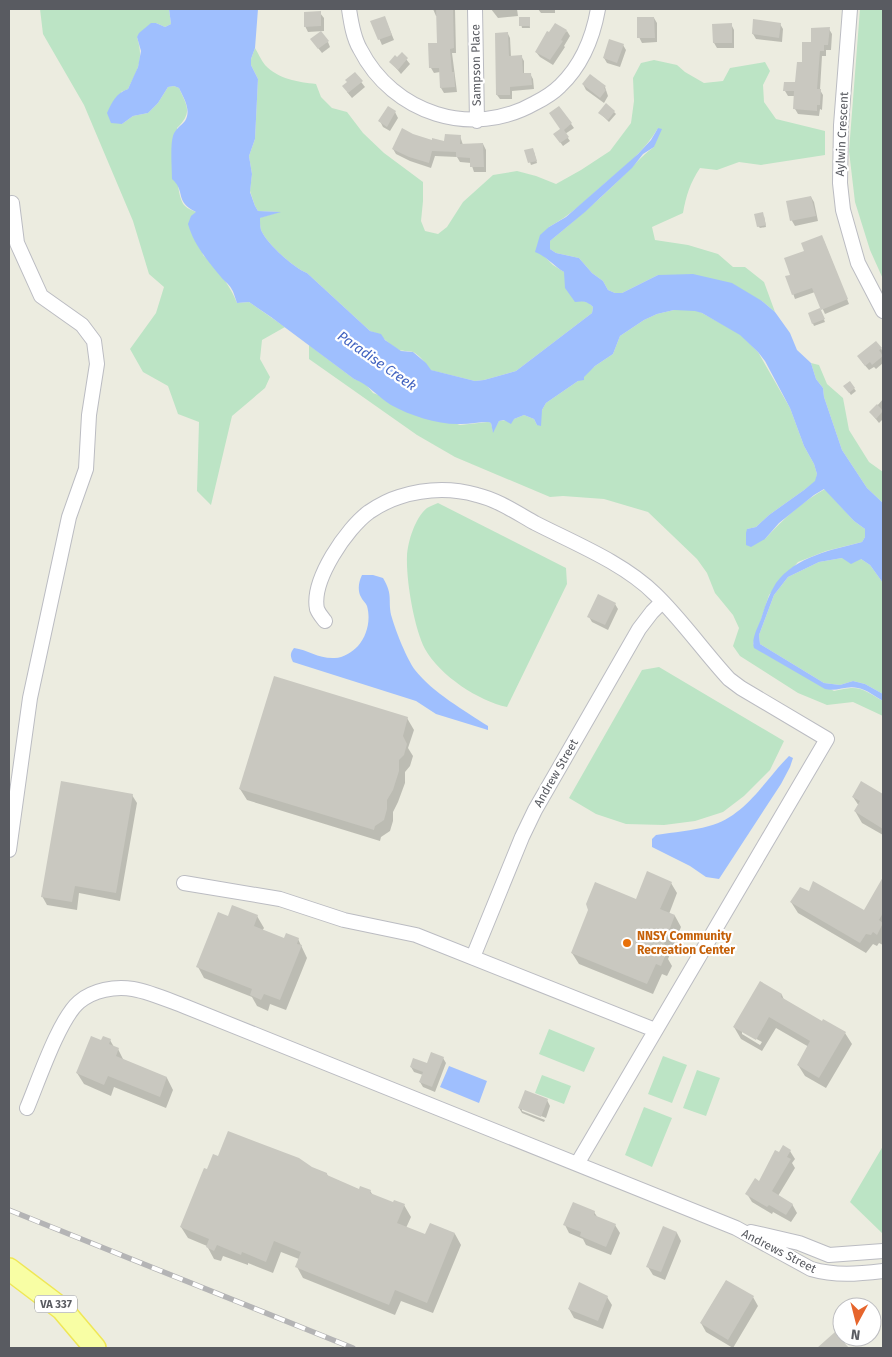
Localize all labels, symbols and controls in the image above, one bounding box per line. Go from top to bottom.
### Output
street label: Sampson Place [468,24,484,106]
street label: Aylwin Crescent [833,91,851,177]
water label: Paradise Creek [334,328,420,395]
street label: Andrew Street [531,736,581,810]
place label: NNSY Community Recreation Center [637,929,735,957]
marker: NNSY Community Recreation Center [621,937,633,949]
street label: Andrews Street [739,1226,819,1276]
road number: VA 337 [35,1296,77,1312]
north arrow [832,1297,882,1347]
text: N [850,1325,861,1343]

